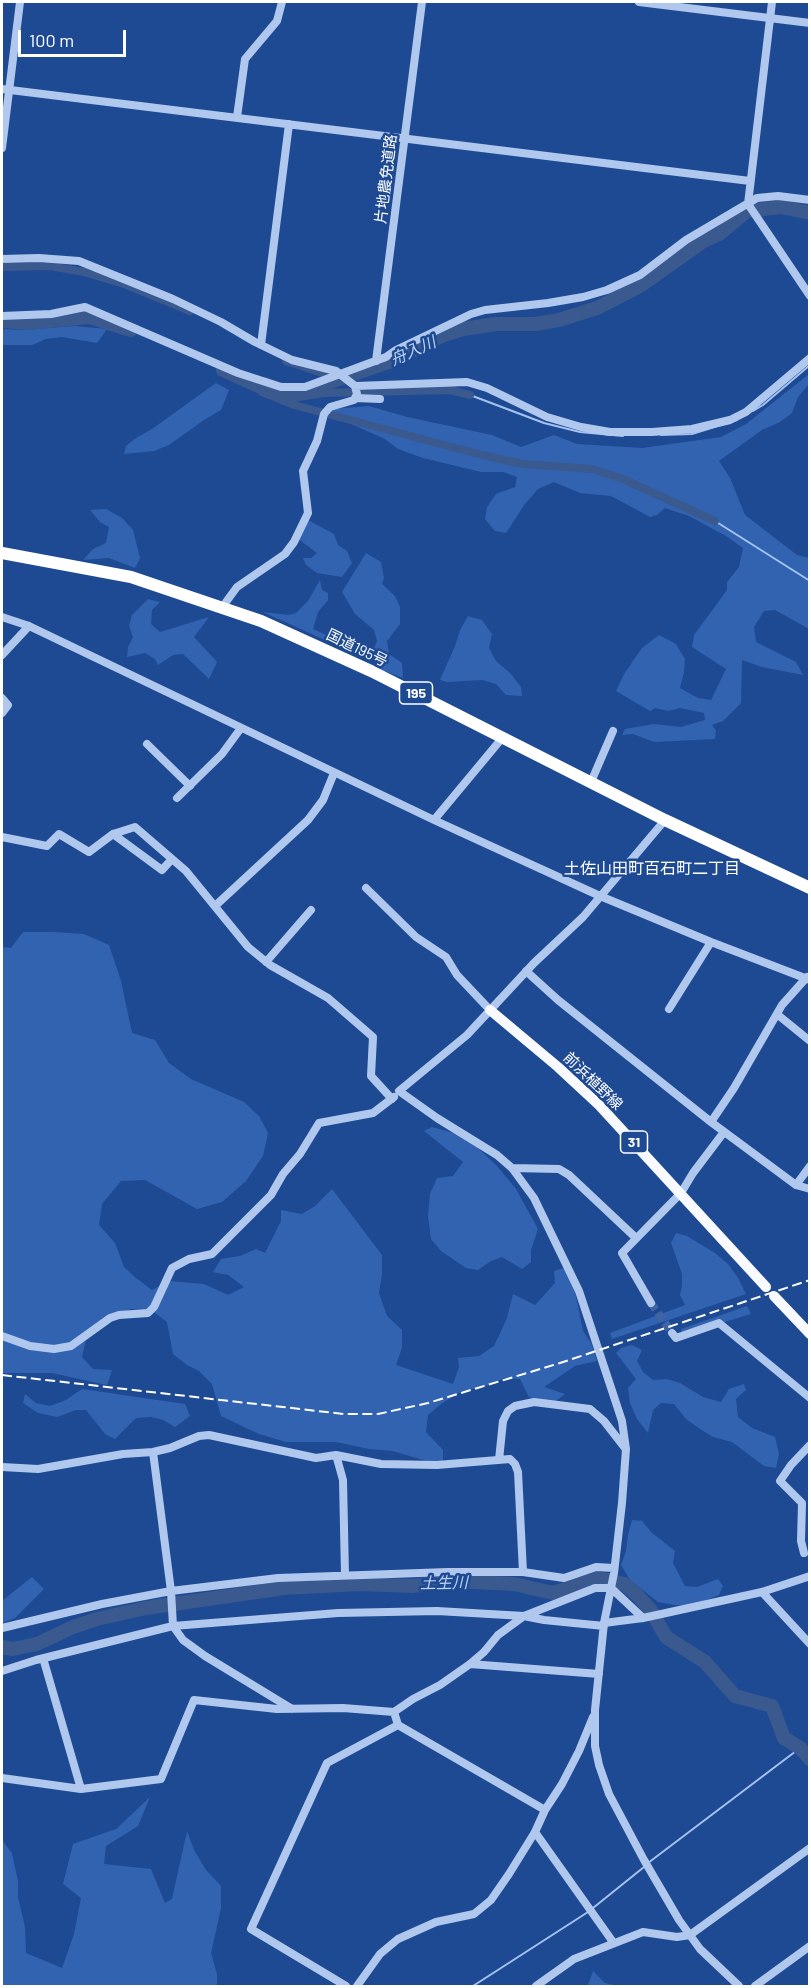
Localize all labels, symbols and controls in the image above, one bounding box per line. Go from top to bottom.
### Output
scale bar [21,18,129,56]
text: 100 m [29,29,74,51]
street label: 片地農免道路 [372,133,400,225]
water label: 舟入川 [387,332,439,370]
street label: 国道195号 [323,625,391,671]
road number: 195 [400,682,432,704]
district label: 土佐山田町百石町二丁目 [564,859,740,879]
street label: 前浜植野線 [560,1048,626,1114]
road number: 31 [620,1131,648,1153]
water label: 土生川 [420,1573,468,1593]

